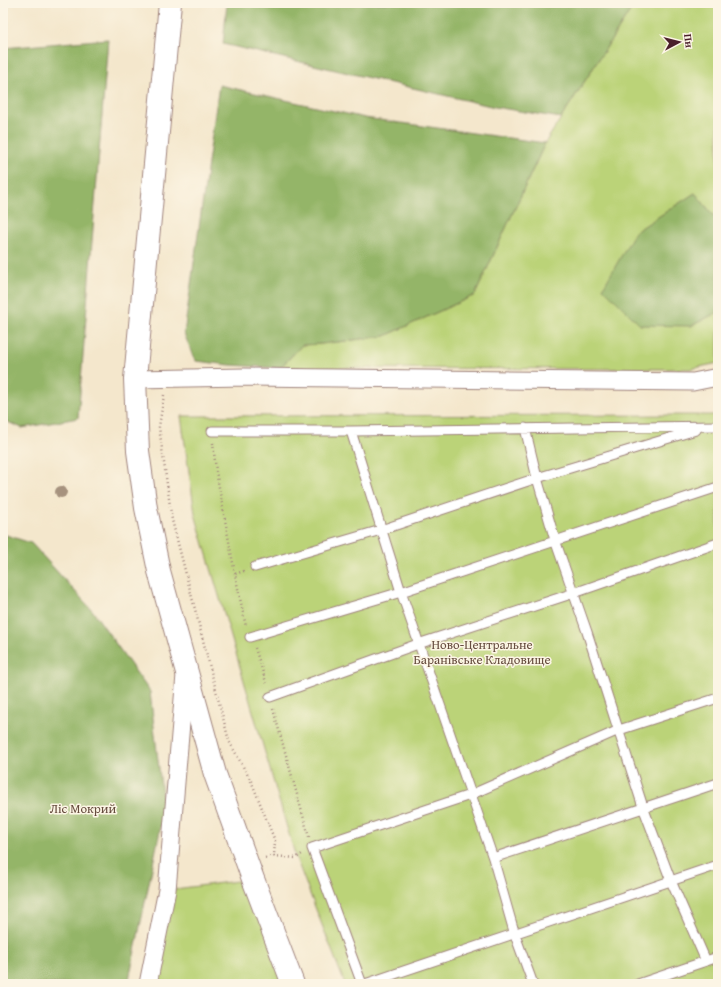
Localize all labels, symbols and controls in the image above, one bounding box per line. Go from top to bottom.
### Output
north arrow [659,22,699,62]
text: Пн [680,33,698,49]
park label: Ново-Центральне Баранівське Кладовище [413,635,551,669]
park label: Ліс Мокрий [50,799,117,818]

